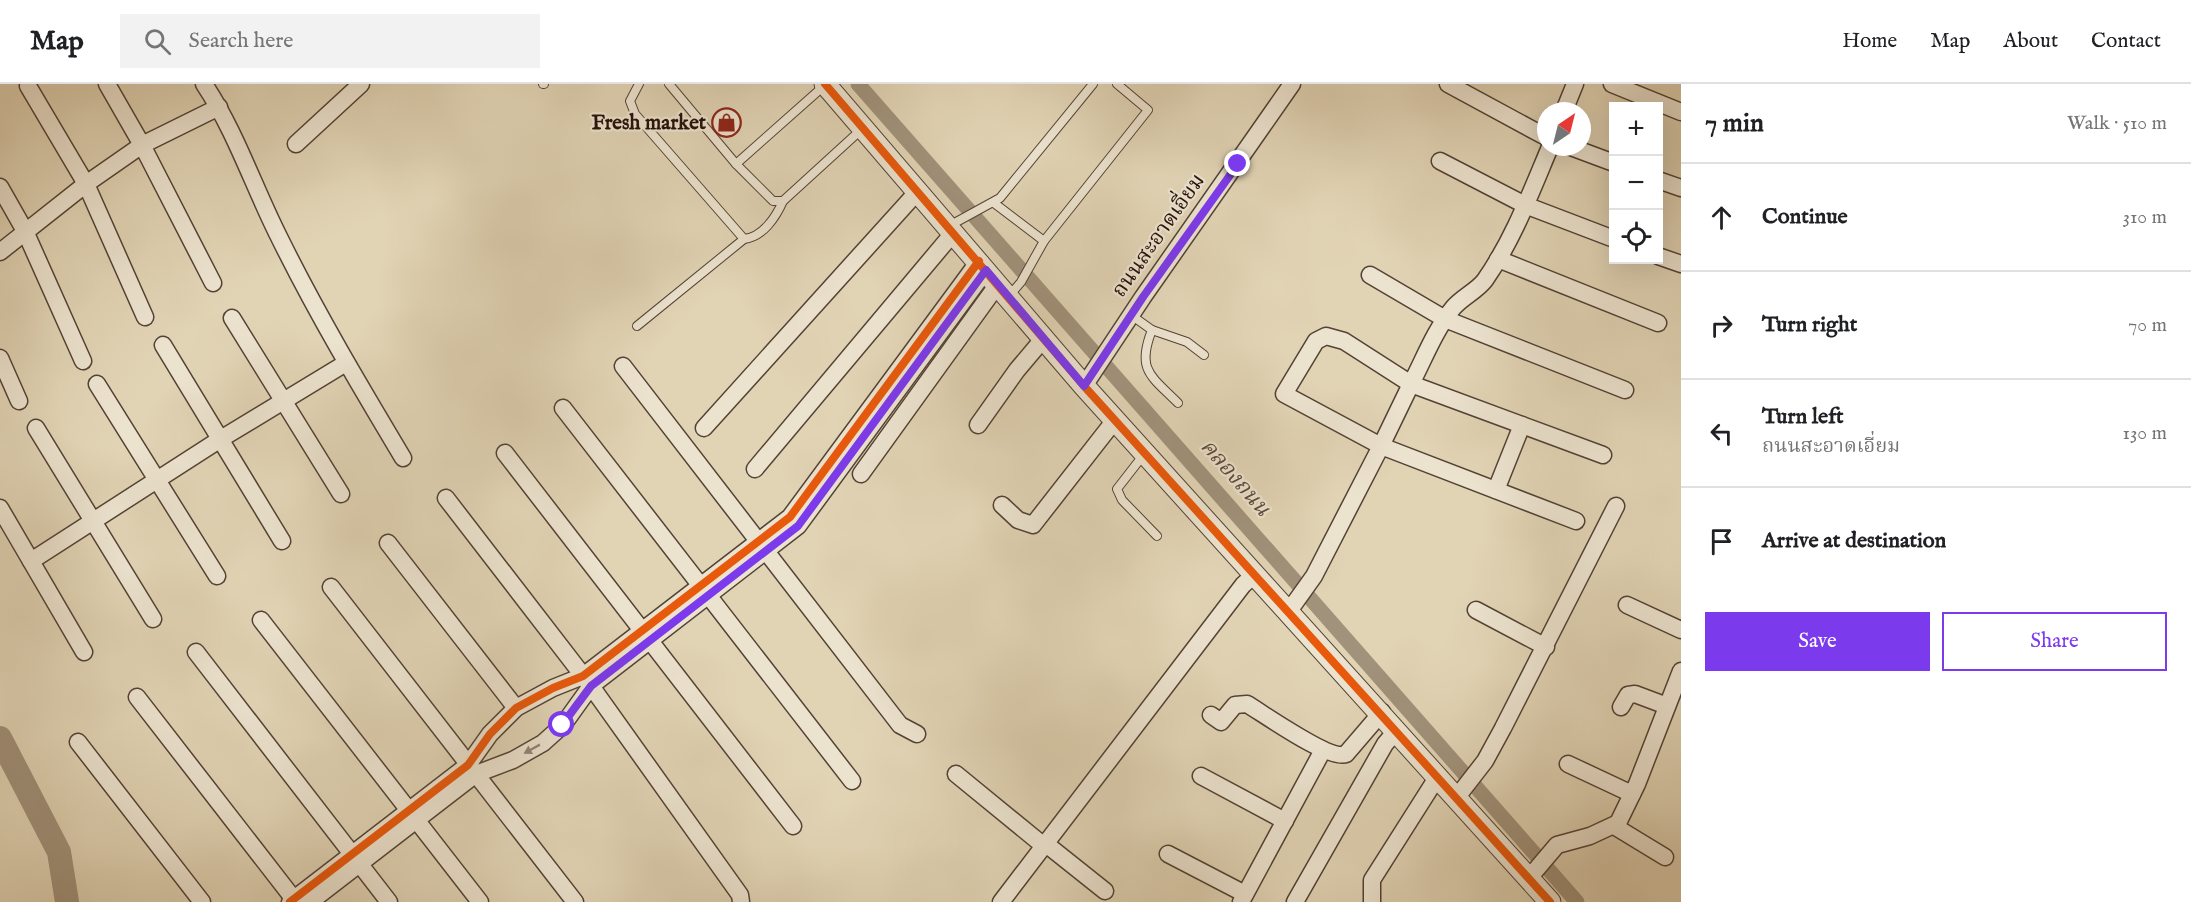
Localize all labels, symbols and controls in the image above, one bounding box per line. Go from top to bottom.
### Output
search box [120,14,540,68]
text: Map [30,24,84,59]
icon: search [141,25,174,58]
text: Search here [189,27,293,55]
text: Home [1842,28,1897,55]
text: Map [1930,28,1970,55]
text: About [2003,28,2058,55]
text: Contact [2091,28,2161,55]
north arrow [1537,102,1591,156]
map controls [1609,102,1663,264]
button: + [1609,102,1663,156]
shop icon: Fresh market [711,107,743,139]
text: 7 min [1705,107,1764,140]
place label: Fresh market [592,110,707,137]
text: Walk · 510 m [2067,111,2167,136]
route end [1224,150,1250,176]
button: − [1609,156,1663,210]
street label: ถนนสะอาดเอี่ยม [1103,167,1212,303]
icon: ahead [1705,201,1738,234]
text: Continue [1762,203,1848,231]
text: 310 m [2123,205,2167,230]
button: locate [1609,210,1663,264]
icon: right [1705,309,1738,342]
text: Turn right [1762,311,1857,339]
text: 70 m [2128,313,2167,338]
text: Turn left [1762,403,1844,431]
icon: left [1705,417,1738,450]
text: 130 m [2122,421,2167,446]
water label: คลองถนน [1194,434,1277,523]
text: ถนนสะอาดเอี่ยม [1762,434,1900,459]
icon: arrive [1705,525,1738,558]
text: Arrive at destination [1762,527,1946,555]
button: Save [1705,612,1930,671]
button: Share [1942,612,2167,671]
route start [548,711,574,737]
one-way arrow [524,744,540,755]

